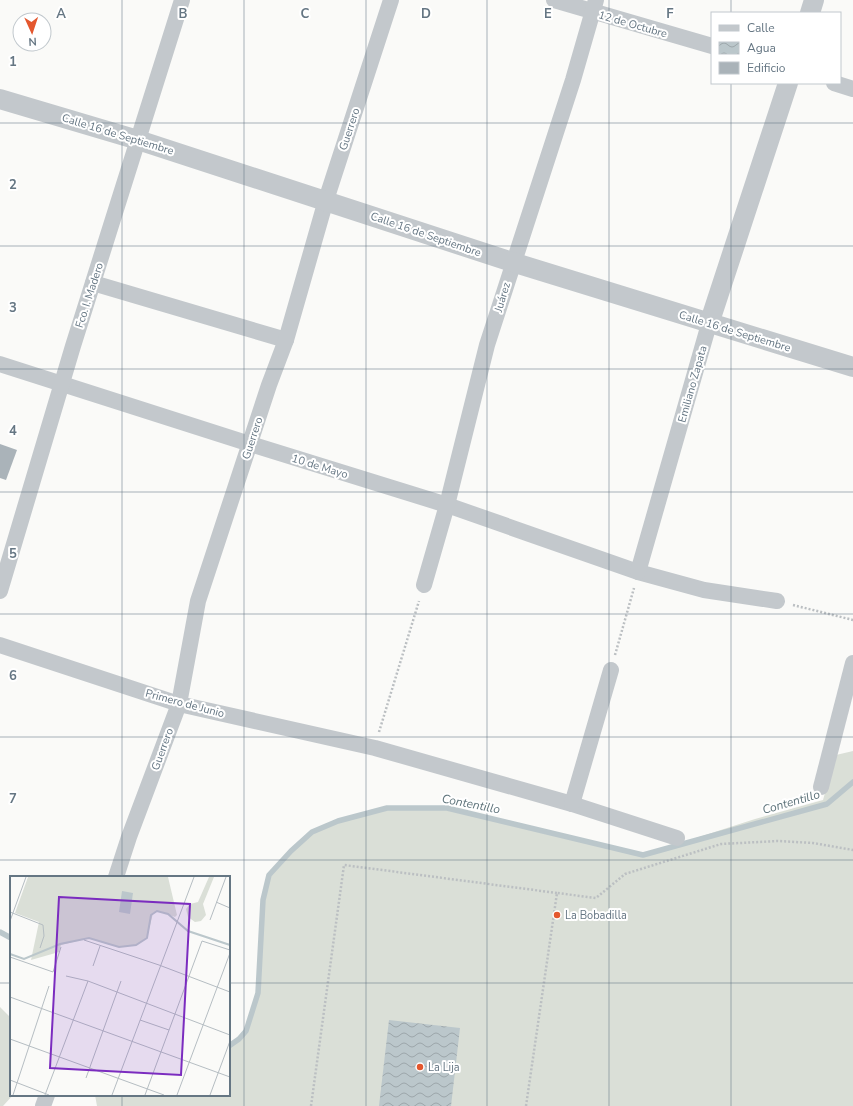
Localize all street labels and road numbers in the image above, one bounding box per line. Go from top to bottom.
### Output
street label: 12 de Octubre [597,8,669,41]
street label: Guerrero [336,106,363,152]
street label: Calle 16 de Septiembre [60,110,176,159]
street label: Calle 16 de Septiembre [369,208,483,261]
street label: Fco. I. Madero [72,261,107,330]
street label: Juárez [491,280,514,315]
street label: Calle 16 de Septiembre [677,307,793,356]
street label: Emiliano Zapata [674,344,711,424]
street label: Guerrero [239,415,266,461]
street label: 10 de Mayo [290,451,350,482]
street label: Primero de Junio [144,686,226,721]
street label: Guerrero [148,726,177,772]

